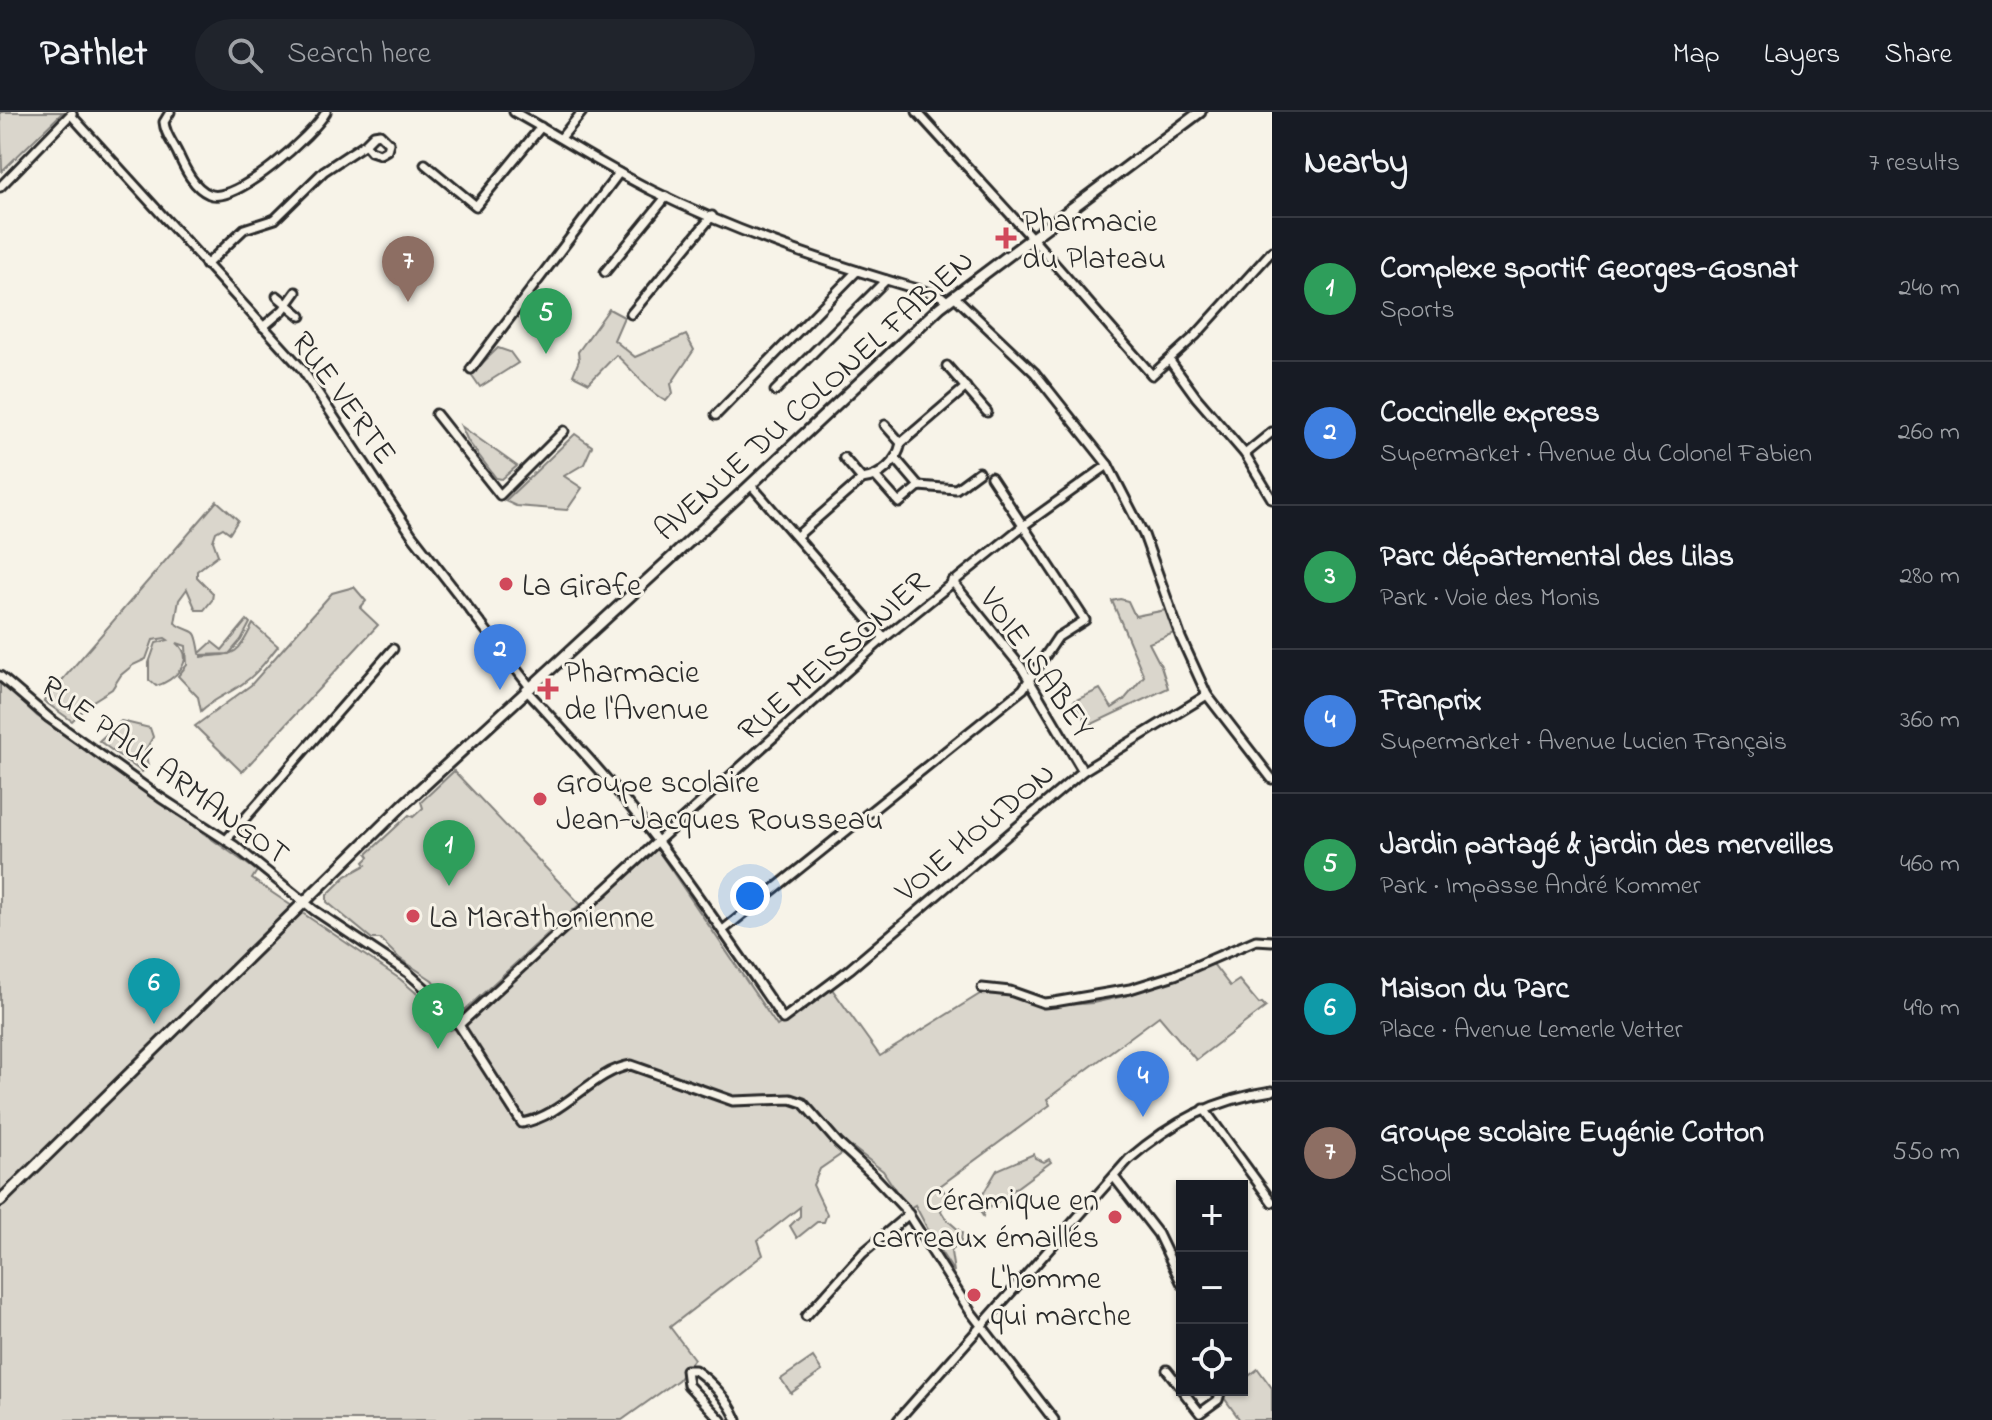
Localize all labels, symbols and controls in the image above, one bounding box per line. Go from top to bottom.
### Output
search box [195,19,755,91]
text: Pathlet [40,27,147,83]
icon: search [223,33,267,77]
text: Search here [287,33,431,77]
text: Map [1672,35,1720,76]
text: Layers [1764,35,1840,76]
text: Share [1884,35,1952,76]
text: Nearby [1304,139,1408,189]
text: 7 results [1869,145,1960,183]
place label: Pharmacie du Plateau [1022,200,1166,284]
marker: Pharmacie du Plateau [997,229,1015,247]
pin: 7 [382,236,434,302]
street label: AVENUE DU COLONEL FABIEN [645,240,986,554]
text: Complexe sportif Georges-Gosnat [1380,248,1798,292]
text: 1 [1326,270,1334,308]
text: 240 m [1898,270,1960,308]
pin: 5 [520,288,572,354]
text: Sports [1380,292,1454,330]
street label: RUE VERTE [278,322,407,476]
text: Coccinelle express [1380,392,1600,436]
text: 2 [1324,414,1336,452]
text: 260 m [1898,414,1960,452]
text: Supermarket · Avenue du Colonel Fabien [1380,436,1812,474]
text: Parc départemental des Lilas [1380,536,1734,580]
text: 3 [1325,558,1335,596]
text: 280 m [1899,558,1960,596]
street label: RUE MEISSONIER [728,561,940,754]
place label: La Girafe [522,564,642,611]
marker: La Girafe [497,575,515,593]
street label: VOIE ISABEY [965,578,1105,749]
text: Park · Voie des Monis [1380,580,1600,618]
pin: 2 [474,624,526,690]
place label: Pharmacie de l'Avenue [564,651,709,735]
street label: RUE PAUL ARMANGOT [29,665,298,879]
marker: Pharmacie de l'Avenue [539,680,557,698]
text: Franprix [1380,680,1482,724]
text: 4 [1325,702,1335,740]
text: 360 m [1900,702,1960,740]
text: Supermarket · Avenue Lucien Français [1380,724,1787,762]
street label: VOIE HOUDON [885,752,1067,916]
place label: Groupe scolaire Jean-Jacques Rousseau [556,761,883,845]
marker: Groupe scolaire Jean-Jacques Rousseau [531,790,549,808]
pin: 1 [423,820,475,886]
text: Jardin partagé & jardin des merveilles [1380,824,1834,868]
text: 5 [1323,846,1337,884]
text: 460 m [1900,846,1960,884]
text: Park · Impasse André Kommer [1380,868,1700,906]
your location [730,876,770,916]
place label: La Marathonienne [429,896,655,943]
marker: La Marathonienne [404,907,422,925]
pin: 6 [128,958,180,1024]
text: Maison du Parc [1380,968,1569,1012]
pin: 3 [412,983,464,1049]
text: 6 [1324,990,1336,1028]
text: 490 m [1904,990,1960,1028]
text: Place · Avenue Lemerle Vetter [1380,1012,1683,1050]
pin: 4 [1117,1051,1169,1117]
text: Groupe scolaire Eugénie Cotton [1380,1112,1764,1156]
text: 7 [1325,1134,1335,1172]
text: 550 m [1892,1134,1960,1172]
text: School [1380,1156,1451,1194]
place label: Céramique en carreaux émaillés [872,1179,1099,1263]
map controls [1176,1180,1248,1396]
button: + [1176,1180,1248,1252]
marker: Céramique en carreaux émaillés [1106,1208,1124,1226]
button: − [1176,1252,1248,1324]
place label: L'homme qui marche [990,1257,1132,1341]
marker: L'homme qui marche [965,1286,983,1304]
button: locate [1176,1324,1248,1396]

